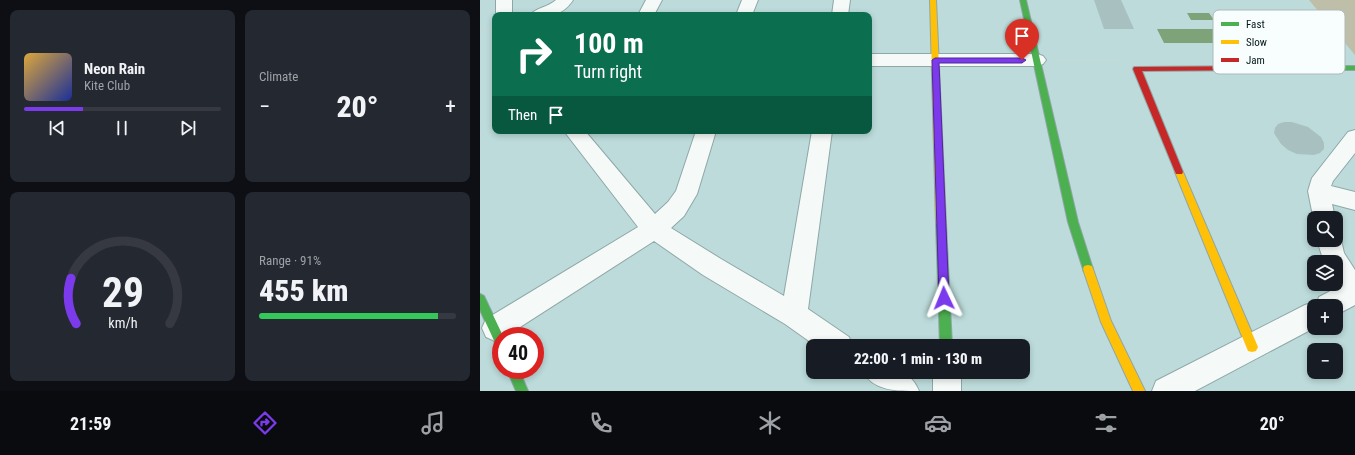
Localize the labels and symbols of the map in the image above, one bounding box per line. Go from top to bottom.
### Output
legend [1213,10,1345,74]
text: Fast [1246,18,1265,31]
pin [1005,19,1039,60]
text: Slow [1246,36,1267,49]
text: Jam [1246,54,1265,67]
position arrow [923,277,965,319]
speed limit sign: 40 [492,327,544,379]

